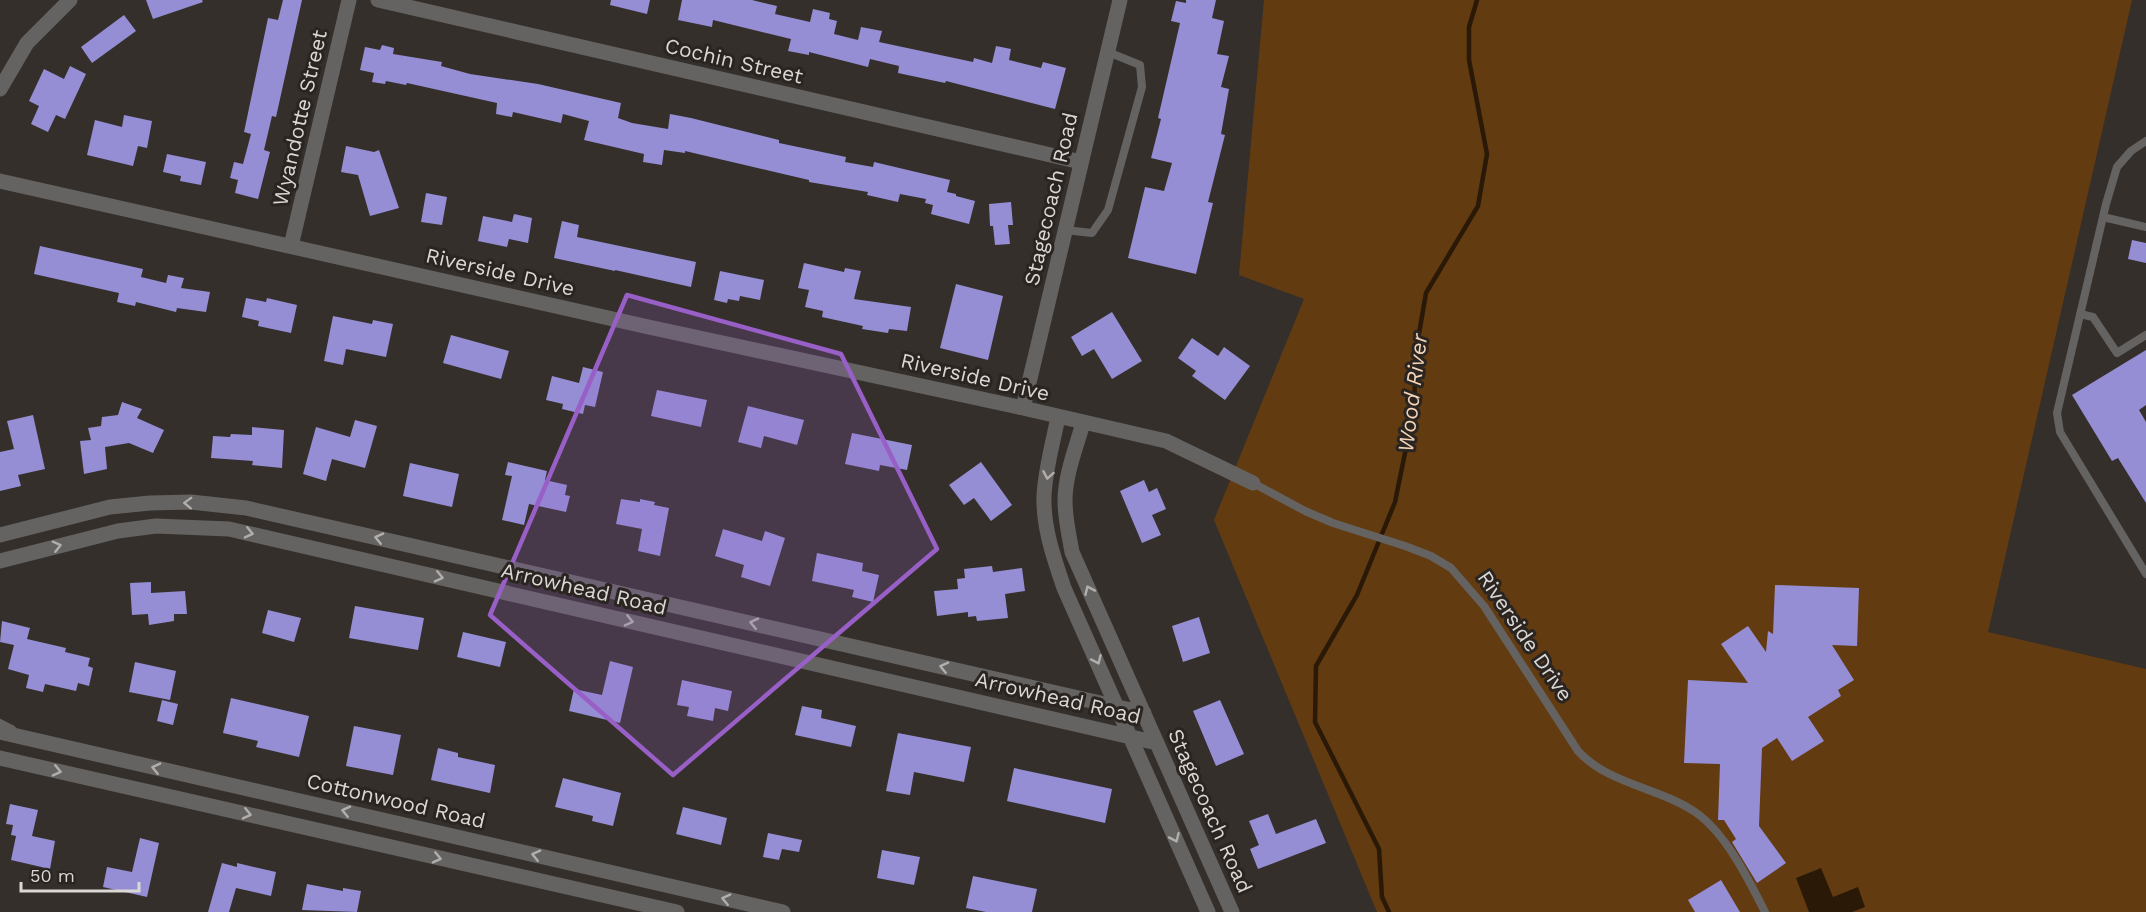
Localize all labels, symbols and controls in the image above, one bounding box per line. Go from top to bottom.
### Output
street label: Wyandotte Street [267,27,332,208]
street label: Cochin Street [663,33,806,89]
street label: Stagecoach Road [1018,110,1083,288]
street label: Riverside Drive [423,242,577,301]
water label: Wood River [1393,331,1432,454]
street label: Riverside Drive [898,347,1052,406]
one-way arrow [1042,470,1054,480]
one-way arrow [184,496,193,509]
one-way arrow [244,526,254,539]
one-way arrow [375,533,385,546]
one-way arrow [52,541,62,554]
street label: Arrowhead Road [499,557,669,620]
street label: Riverside Drive [1473,566,1578,706]
one-way arrow [434,570,444,583]
one-way arrow [1084,585,1096,596]
one-way arrow [624,613,634,626]
one-way arrow [749,618,759,631]
one-way arrow [1089,653,1101,664]
one-way arrow [939,661,949,674]
street label: Arrowhead Road [973,666,1143,729]
street label: Stagecoach Road [1163,725,1258,897]
one-way arrow [151,762,161,775]
one-way arrow [52,764,62,777]
street label: Cottonwood Road [304,768,488,833]
one-way arrow [341,806,351,819]
one-way arrow [242,807,252,820]
one-way arrow [1168,832,1180,843]
one-way arrow [531,849,541,862]
one-way arrow [432,850,442,863]
scale bar [21,855,140,893]
text: 50 m [30,865,75,886]
one-way arrow [721,893,731,906]

